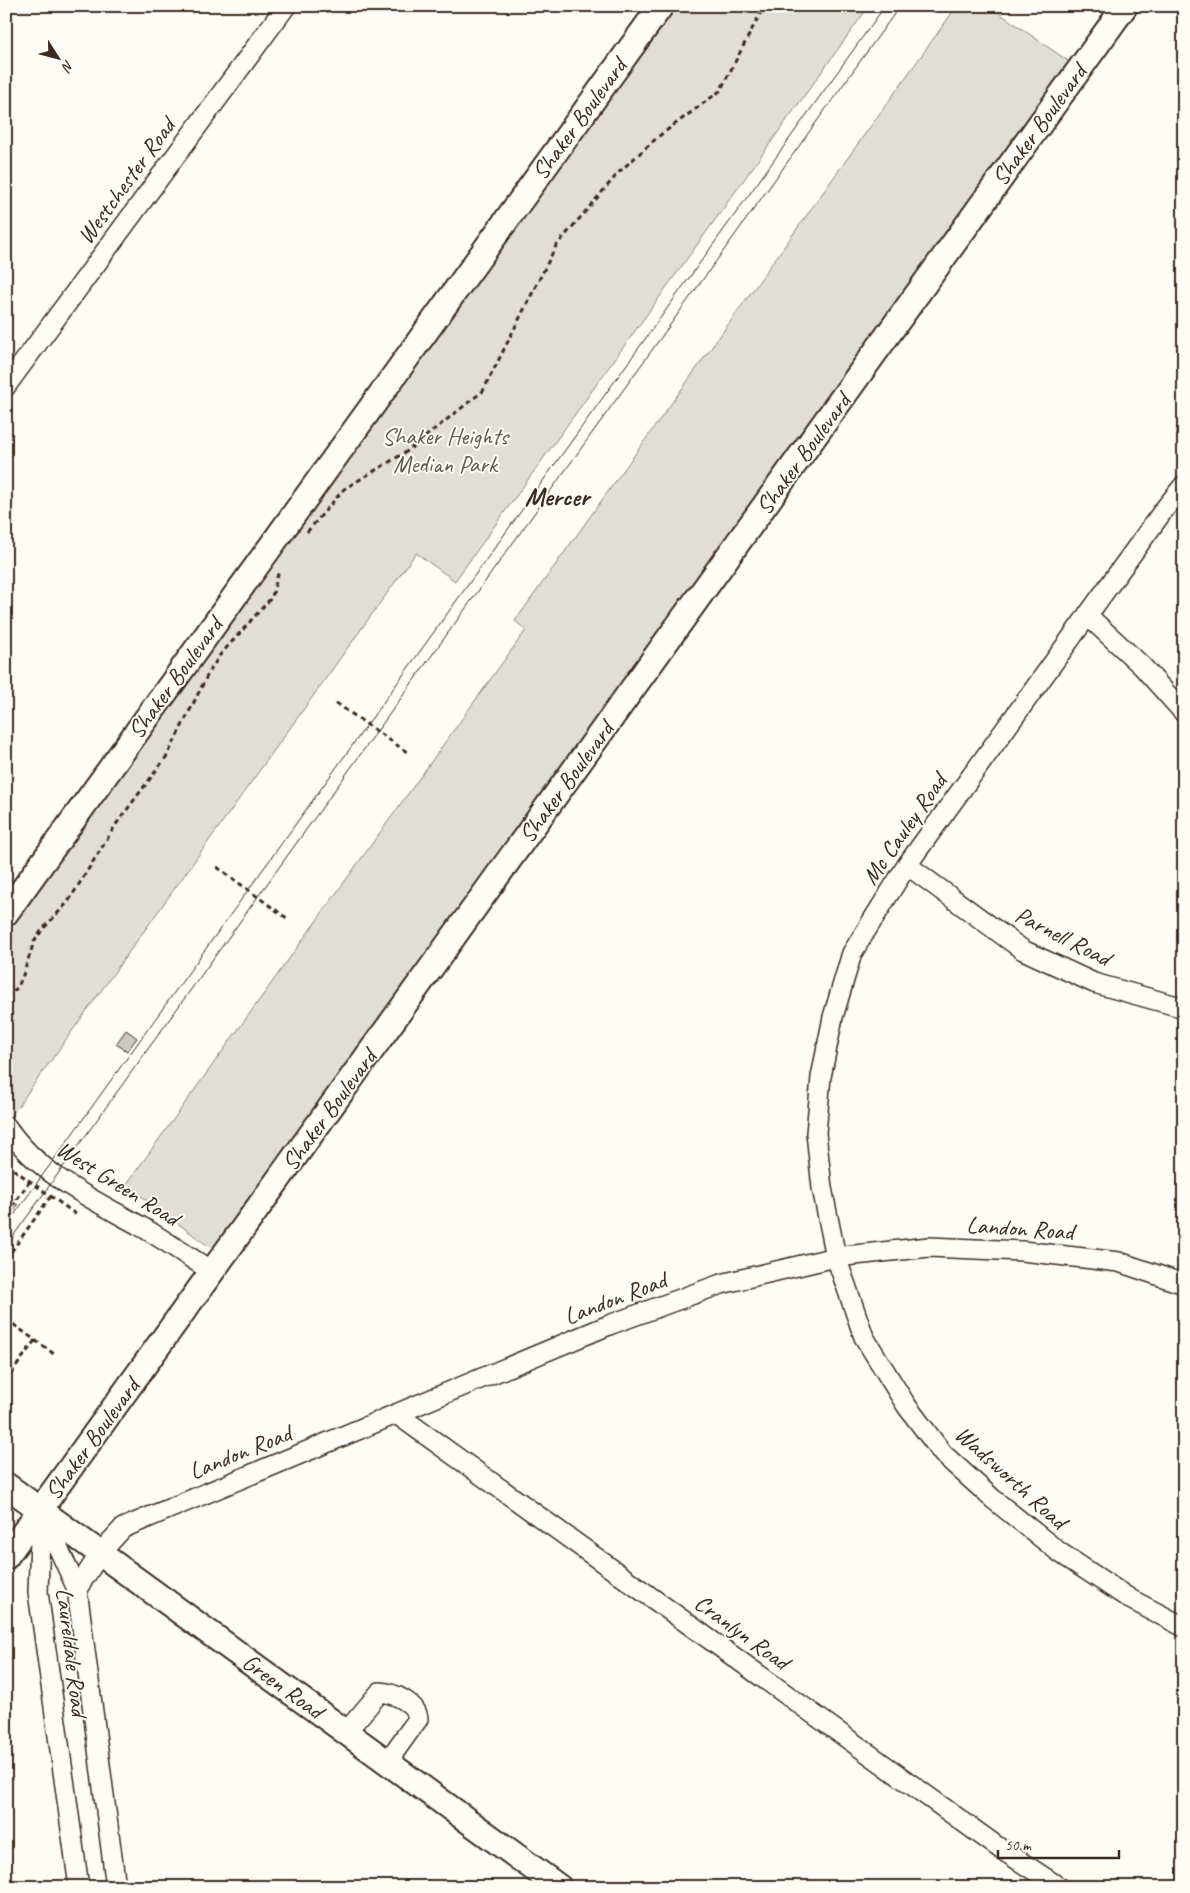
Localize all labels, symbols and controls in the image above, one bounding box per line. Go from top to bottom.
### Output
north arrow [32,32,82,82]
street label: Shaker Boulevard [525,50,635,185]
street label: Shaker Boulevard [985,56,1095,191]
text: N [57,57,78,76]
street label: Westchester Road [70,109,184,250]
street label: Shaker Boulevard [749,385,859,520]
park label: Shaker Heights Median Park [382,421,511,479]
district label: Mercer [525,480,592,513]
street label: Shaker Boulevard [121,609,231,744]
street label: Shaker Boulevard [512,713,622,848]
street label: Mc Cauley Road [855,765,955,890]
street label: Parnell Road [1010,899,1119,974]
street label: Shaker Boulevard [275,1041,385,1176]
street label: West Green Road [51,1133,188,1235]
street label: Landon Road [966,1209,1078,1247]
street label: Landon Road [560,1264,674,1331]
street label: Shaker Boulevard [38,1370,148,1505]
street label: Landon Road [185,1417,299,1486]
street label: Wadsworth Road [949,1419,1076,1538]
street label: Laureldale Road [49,1586,95,1721]
street label: Cranlyn Road [689,1587,798,1679]
street label: Green Road [237,1647,332,1728]
scale bar [998,1828,1119,1860]
text: 50 m [1005,1836,1032,1855]

